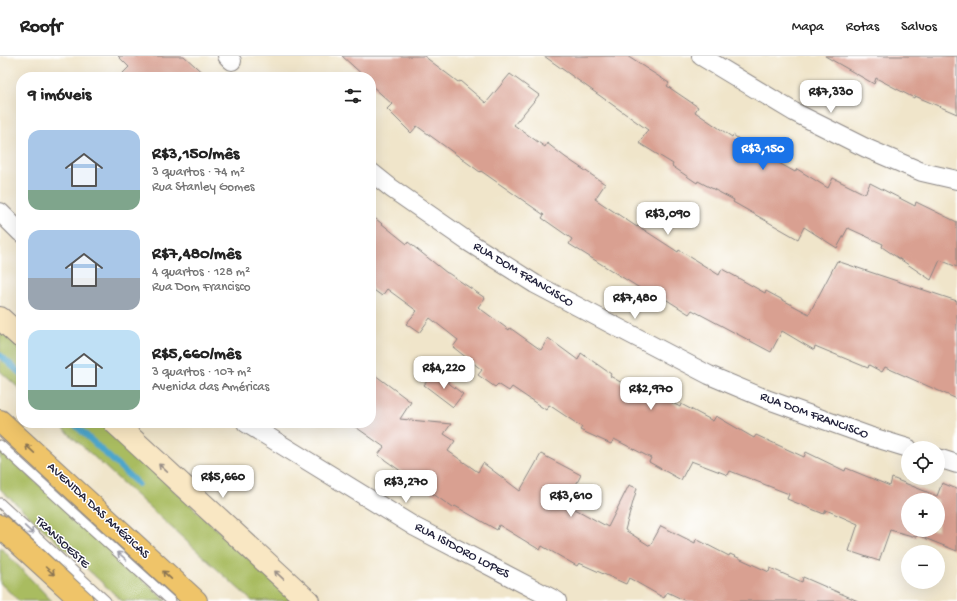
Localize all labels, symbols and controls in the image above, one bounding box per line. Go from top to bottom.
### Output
text: Roofr [20,16,62,39]
text: Mapa [792,19,824,36]
text: Rotas [846,19,879,36]
text: Salvos [901,19,937,36]
pin: R$7,330 [794,80,868,114]
icon: filters [342,85,364,107]
text: R$7,330 [809,85,853,100]
text: 9 imóveis [28,86,91,106]
pin: R$3,150 [726,137,800,171]
text: R$3,150 [742,142,784,157]
text: R$3,150/mês [152,145,239,165]
icon: home [60,146,108,194]
text: 3 quartos · 74 m² [152,165,245,180]
text: Rua Stanley Gomes [152,180,255,195]
pin: R$3,090 [631,202,705,236]
text: R$3,090 [646,207,690,222]
street label: RUA DOM FRANCISCO [470,239,576,311]
text: R$7,480/mês [152,245,241,265]
icon: home [60,246,108,294]
text: 4 quartos · 128 m² [152,265,250,280]
text: Rua Dom Francisco [152,280,251,295]
pin: R$7,480 [598,286,672,320]
text: R$7,480 [613,291,657,306]
text: R$5,660/mês [152,345,241,365]
icon: home [60,346,108,394]
pin: R$4,220 [407,356,481,390]
text: R$4,220 [422,361,466,376]
text: 3 quartos · 107 m² [152,365,251,380]
pin: R$2,970 [614,377,688,411]
text: Avenida das Américas [152,380,269,395]
text: R$2,970 [629,382,673,397]
street label: RUA DOM FRANCISCO [758,389,870,443]
map controls [901,441,945,589]
button: locate [901,441,945,485]
one-way arrow [25,444,35,453]
street label: AVENIDA DAS AMÉRICAS [44,459,154,563]
one-way arrow [158,463,168,472]
pin: R$5,660 [186,465,260,499]
text: R$5,660 [201,470,245,485]
pin: R$3,270 [369,470,443,504]
text: R$3,270 [384,475,428,490]
pin: R$3,610 [534,484,608,518]
text: R$3,610 [550,489,592,504]
button: + [901,493,945,537]
street label: TRANSOESTE [31,513,93,573]
street label: RUA ISIDORO LOPES [412,520,513,583]
one-way arrow [23,525,34,534]
button: − [901,545,945,589]
one-way arrow [117,552,127,561]
one-way arrow [44,567,55,576]
one-way arrow [162,570,172,579]
one-way arrow [274,570,285,579]

